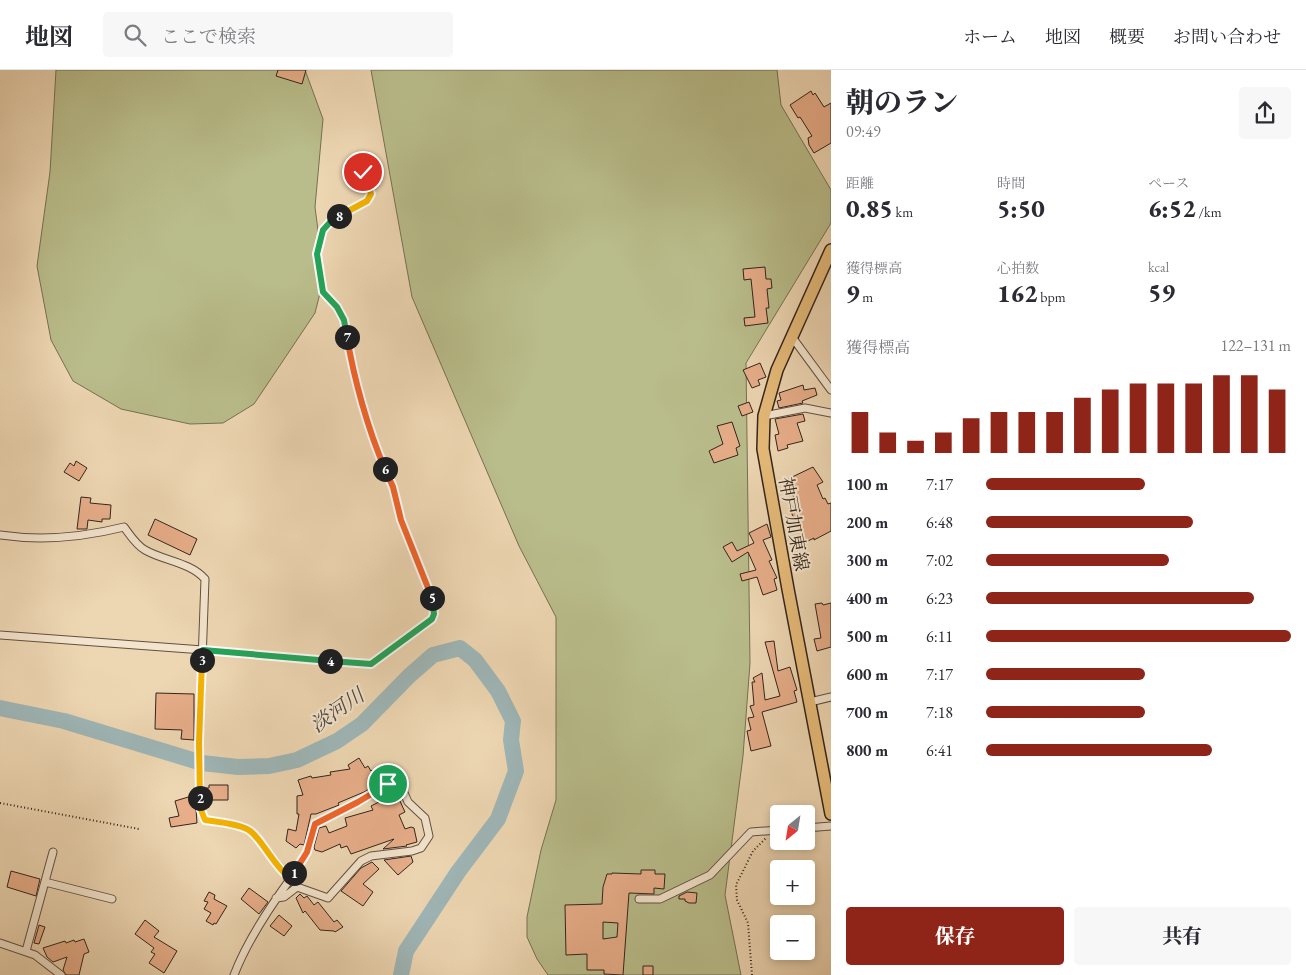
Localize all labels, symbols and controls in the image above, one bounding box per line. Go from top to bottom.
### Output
search box [103,12,453,57]
text: 地図 [25,21,73,52]
icon: search [121,21,149,49]
text: ここで検索 [161,24,256,49]
text: ホーム [963,25,1017,48]
text: 地図 [1045,25,1081,48]
text: 概要 [1109,25,1145,48]
text: お問い合わせ [1173,25,1281,48]
text: 朝のラン [846,84,958,120]
button: share [1239,87,1291,139]
text: 09:49 [846,121,881,142]
pin [342,151,384,193]
icon: check [349,158,377,186]
text: 距離 [846,174,874,192]
text: 時間 [997,174,1025,192]
text: ペース [1148,174,1189,192]
text: 0.85 [846,192,893,224]
text: 5:50 [997,192,1045,224]
text: 6:52 [1148,192,1196,224]
text: km [893,203,913,221]
text: /km [1196,203,1222,221]
pin: 8 [326,204,352,228]
text: 8 [336,207,343,225]
text: kcal [1148,258,1169,276]
text: 獲得標高 [846,259,902,277]
text: 心拍数 [997,259,1039,277]
text: 59 [1148,276,1175,308]
text: 9 [846,277,860,309]
text: 162 [997,277,1038,309]
text: m [860,288,873,306]
text: bpm [1038,288,1066,306]
pin: 7 [334,324,360,350]
text: 7 [344,328,351,346]
text: 122–131 m [1220,335,1291,356]
text: 獲得標高 [846,337,910,358]
pin: 6 [372,456,398,482]
text: 6 [382,460,389,478]
text: 100 m [846,474,888,495]
text: 7:17 [926,474,953,495]
street label: 神戸加東線 [773,475,815,573]
text: 200 m [846,512,888,533]
text: 6:48 [926,512,953,533]
text: 300 m [846,550,888,571]
text: 7:02 [926,550,953,571]
pin: 5 [420,586,444,610]
text: 400 m [846,588,888,609]
text: 6:23 [926,588,953,609]
text: 5 [429,589,436,607]
text: 500 m [846,626,888,647]
text: 6:11 [926,626,953,647]
pin: 3 [190,648,214,672]
pin: 4 [318,648,342,674]
text: 3 [199,651,206,669]
text: 4 [327,652,334,670]
text: 600 m [846,664,888,685]
text: 7:17 [926,664,953,685]
water label: 淡河川 [305,681,371,738]
text: 700 m [846,702,888,723]
text: 7:18 [926,702,953,723]
text: 800 m [846,740,888,761]
text: 6:41 [926,740,953,761]
pin [367,763,409,805]
icon: arrive [374,770,402,798]
pin: 2 [188,786,212,810]
text: 2 [197,789,204,807]
north arrow [770,805,815,850]
map controls [770,805,815,960]
pin: 1 [282,860,306,886]
button: + [770,860,815,905]
text: 1 [291,864,298,882]
button: 保存 [846,907,1064,965]
button: 共有 [1074,907,1291,965]
button: − [770,915,815,960]

